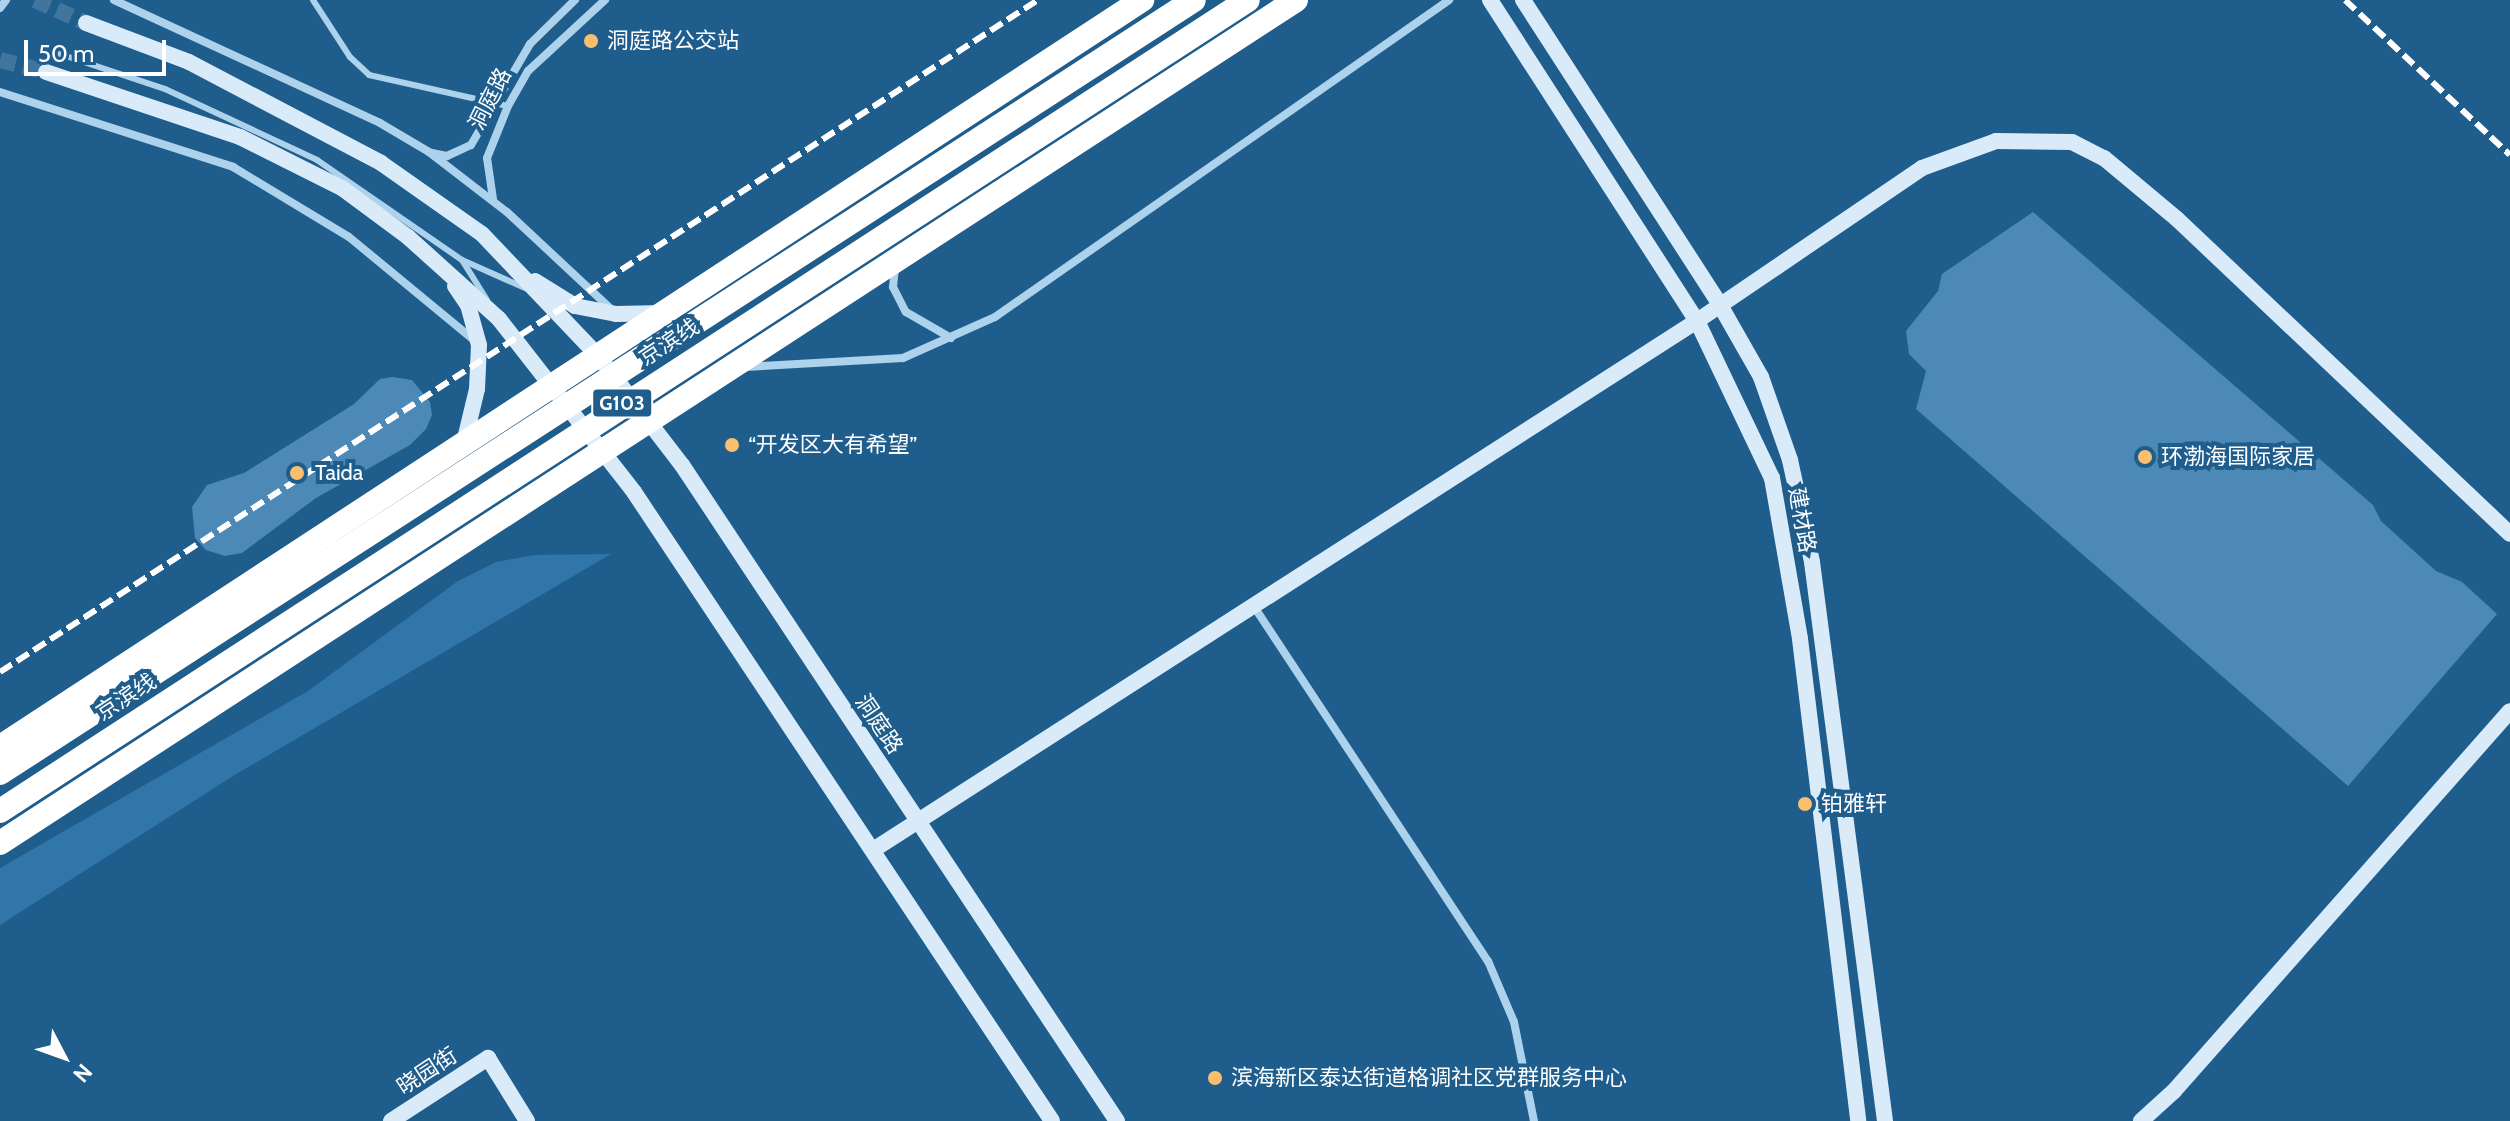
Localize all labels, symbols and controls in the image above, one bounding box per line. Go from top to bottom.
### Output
scale bar [28,24,170,74]
place label: 洞庭路公交站 [607,28,739,54]
marker: 洞庭路公交站 [582,32,600,50]
text: 50 m [38,39,94,68]
street label: 洞庭路 [463,64,517,134]
street label: 京滨线 [634,313,704,371]
road number: G103 [590,387,654,419]
place label: “开发区大有希望” [748,432,918,458]
marker: “开发区大有希望” [723,436,741,454]
place label: 环渤海国际家居 [2161,444,2315,470]
marker: 环渤海国际家居 [2136,448,2154,466]
place label: Taida [315,460,363,486]
marker: Taida [286,462,308,484]
street label: 建材路 [1783,485,1821,555]
street label: 京滨线 [91,668,161,726]
street label: 洞庭路 [850,689,908,759]
place label: 铂雅轩 [1821,791,1887,817]
marker: 铂雅轩 [1796,795,1814,813]
north arrow [24,1017,104,1097]
street label: 晓园街 [392,1042,462,1100]
text: N [67,1058,98,1088]
place label: 滨海新区泰达街道格调社区党群服务中心 [1231,1065,1627,1091]
marker: 滨海新区泰达街道格调社区党群服务中心 [1206,1069,1224,1087]

